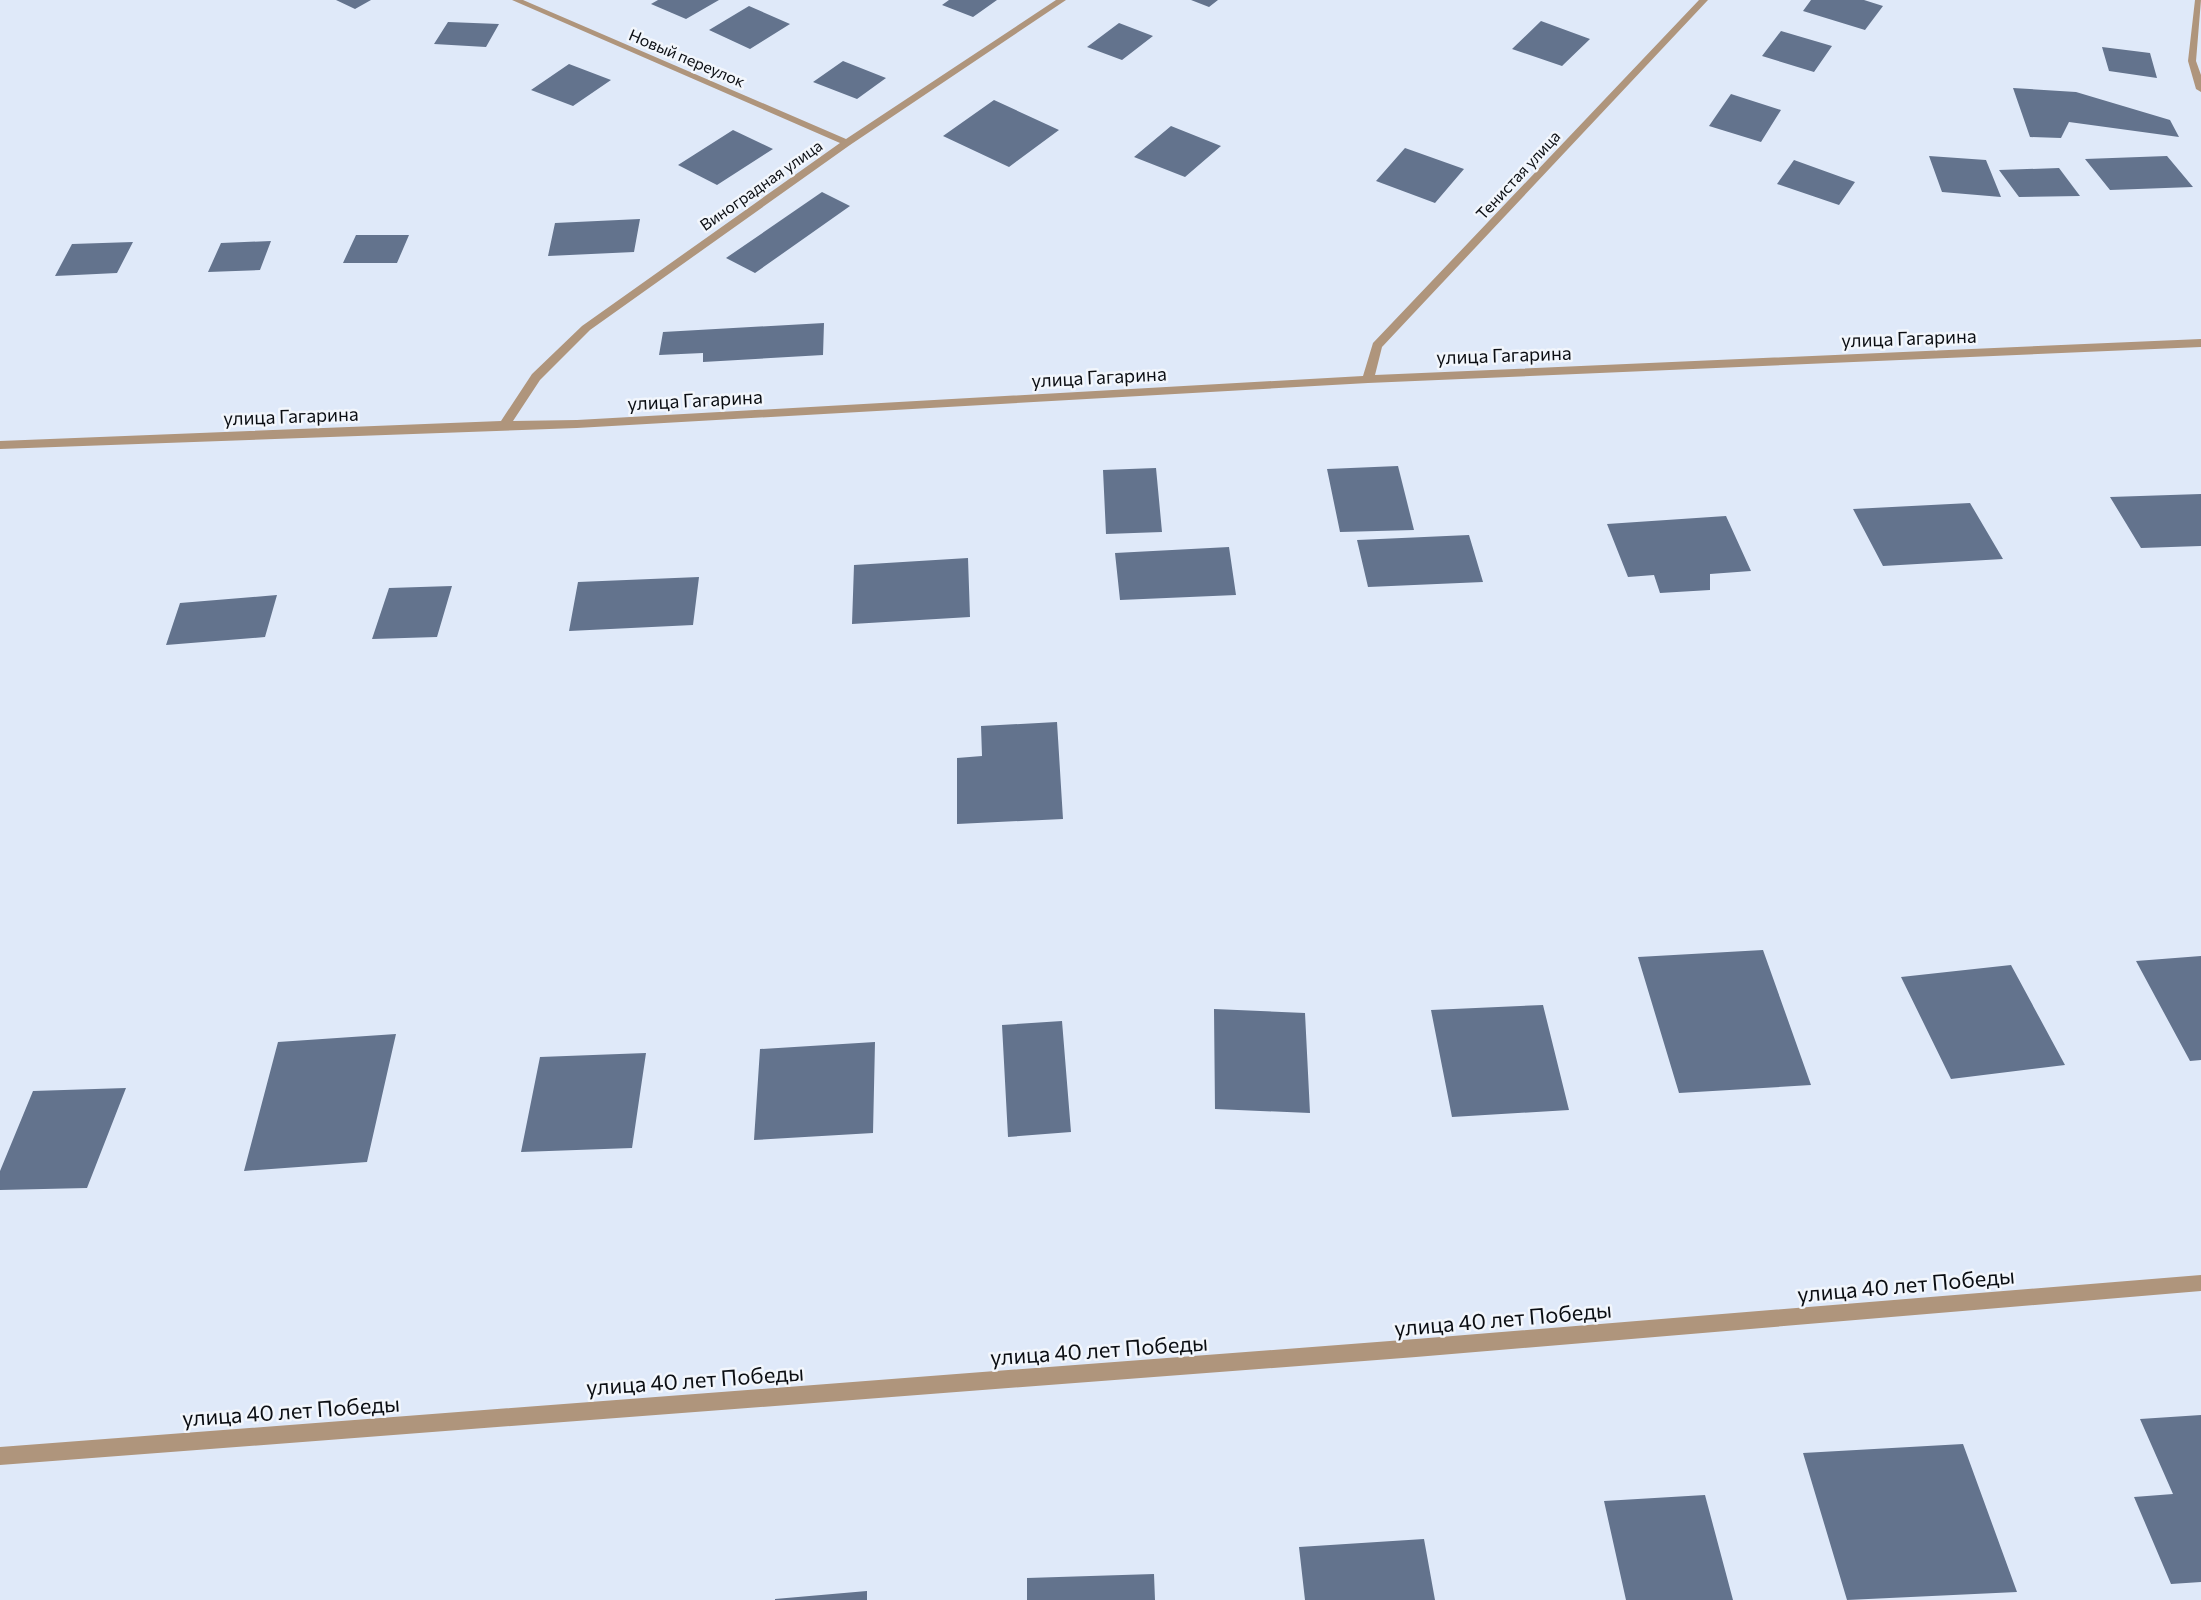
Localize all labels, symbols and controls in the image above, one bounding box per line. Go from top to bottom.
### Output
street label: Новый переулок [626,25,748,91]
street label: Тенистая улица [1472,126,1564,223]
street label: Виноградная улица [696,135,825,234]
street label: улица Гагарина [1841,324,1977,351]
street label: улица Гагарина [1436,341,1572,368]
street label: улица Гагарина [1031,361,1167,392]
street label: улица Гагарина [627,384,763,415]
street label: улица Гагарина [223,402,359,429]
street label: улица 40 лет Победы [1796,1262,2016,1307]
street label: улица 40 лет Победы [1393,1296,1613,1341]
street label: улица 40 лет Победы [989,1328,1209,1371]
street label: улица 40 лет Победы [585,1358,805,1401]
street label: улица 40 лет Победы [181,1389,401,1432]

